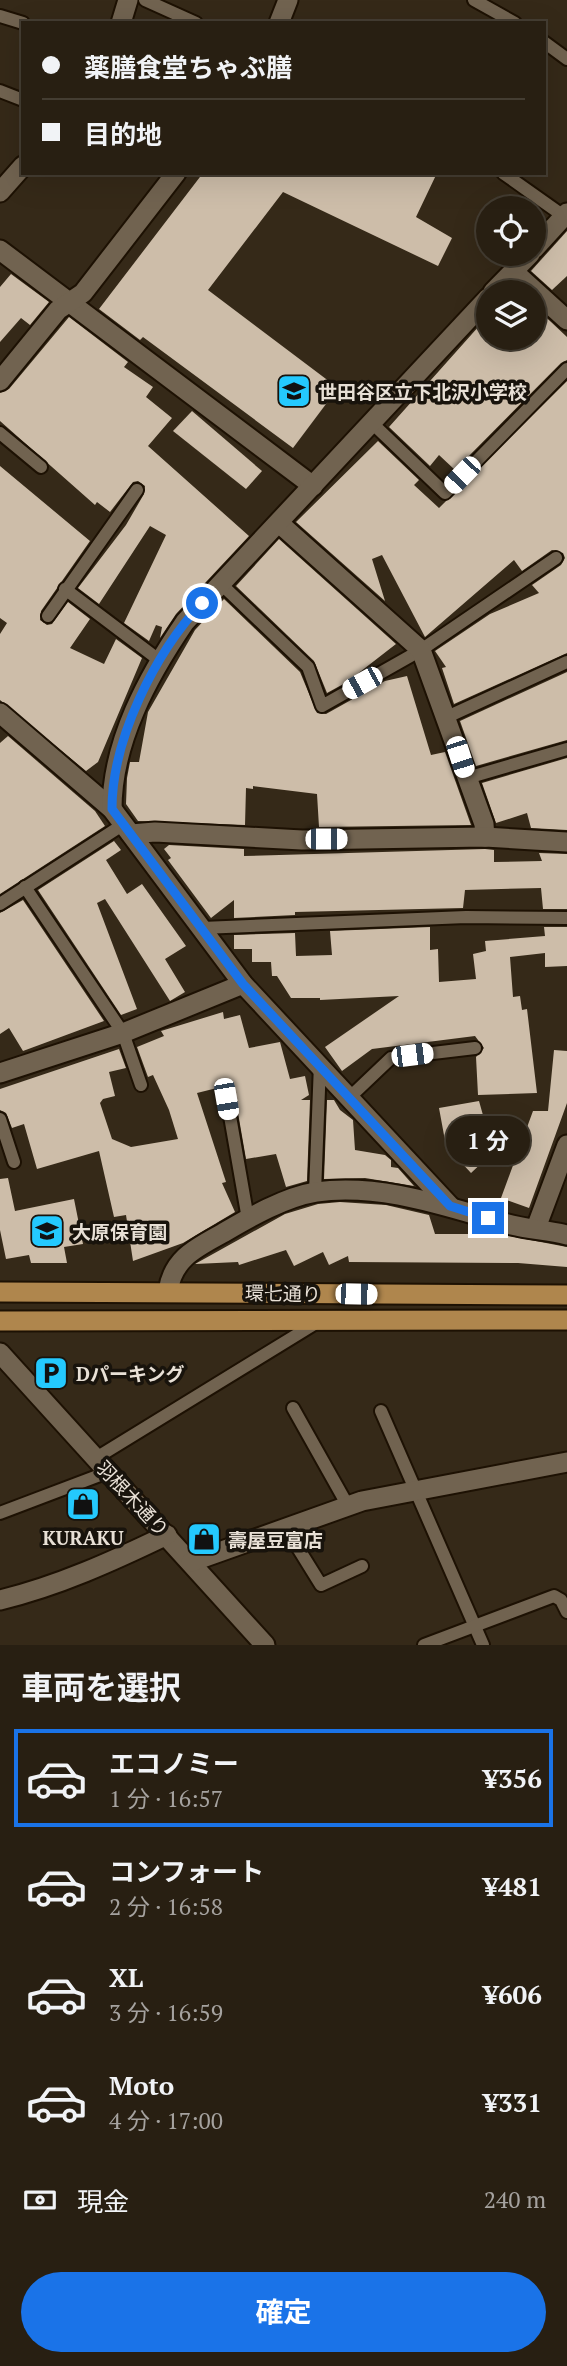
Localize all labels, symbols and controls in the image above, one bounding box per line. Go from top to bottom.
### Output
text: 薬膳食堂ちゃぶ膳 [84,50,292,84]
text: 目的地 [84,117,162,151]
map controls [476,196,546,350]
button: locate [476,196,546,266]
button: layers [476,280,546,350]
school or university icon: 世田谷区立下北沢小学校 [275,372,313,410]
place label: 世田谷区立下北沢小学校 [318,379,527,404]
car [440,453,485,497]
route start [186,587,218,619]
car [339,664,386,702]
car [444,734,477,780]
car [306,829,348,850]
car [390,1042,435,1068]
car [213,1076,240,1122]
callout: 1 分 [446,1116,530,1166]
text: 1 分 [467,1125,509,1156]
route end [472,1202,504,1234]
school or university icon: 大原保育園 [28,1212,66,1250]
place label: 大原保育園 [72,1219,167,1244]
street label: 環七通り [245,1280,321,1306]
car [335,1283,378,1305]
parking icon: Dパーキング [32,1354,70,1392]
place label: Dパーキング [76,1361,184,1386]
street label: 羽根木通り [91,1455,175,1541]
shop icon: KURAKU [64,1485,102,1523]
shop icon: 壽屋豆富店 [185,1520,223,1558]
place label: KURAKU [42,1525,124,1550]
place label: 壽屋豆富店 [228,1527,323,1552]
text: 車両を選択 [21,1666,181,1708]
text: エコノミー [109,1746,239,1780]
icon: car [25,1747,88,1810]
text: ¥356 [483,1761,542,1795]
text: 1 分 · 16:57 [109,1783,223,1814]
text: コンフォート [109,1854,264,1888]
icon: car [25,1855,88,1918]
text: ¥481 [483,1869,542,1903]
text: 2 分 · 16:58 [109,1891,223,1922]
text: XL [109,1960,143,1994]
icon: car [25,1963,88,2026]
text: ¥606 [483,1977,542,2011]
text: 3 分 · 16:59 [109,1997,223,2028]
text: Moto [109,2068,174,2102]
icon: car [25,2071,88,2134]
text: ¥331 [483,2085,542,2119]
text: 4 分 · 17:00 [109,2105,223,2136]
icon: cash [21,2181,59,2219]
text: 現金 [77,2184,129,2218]
text: 240 m [484,2184,546,2215]
button: 確定 [21,2272,546,2352]

